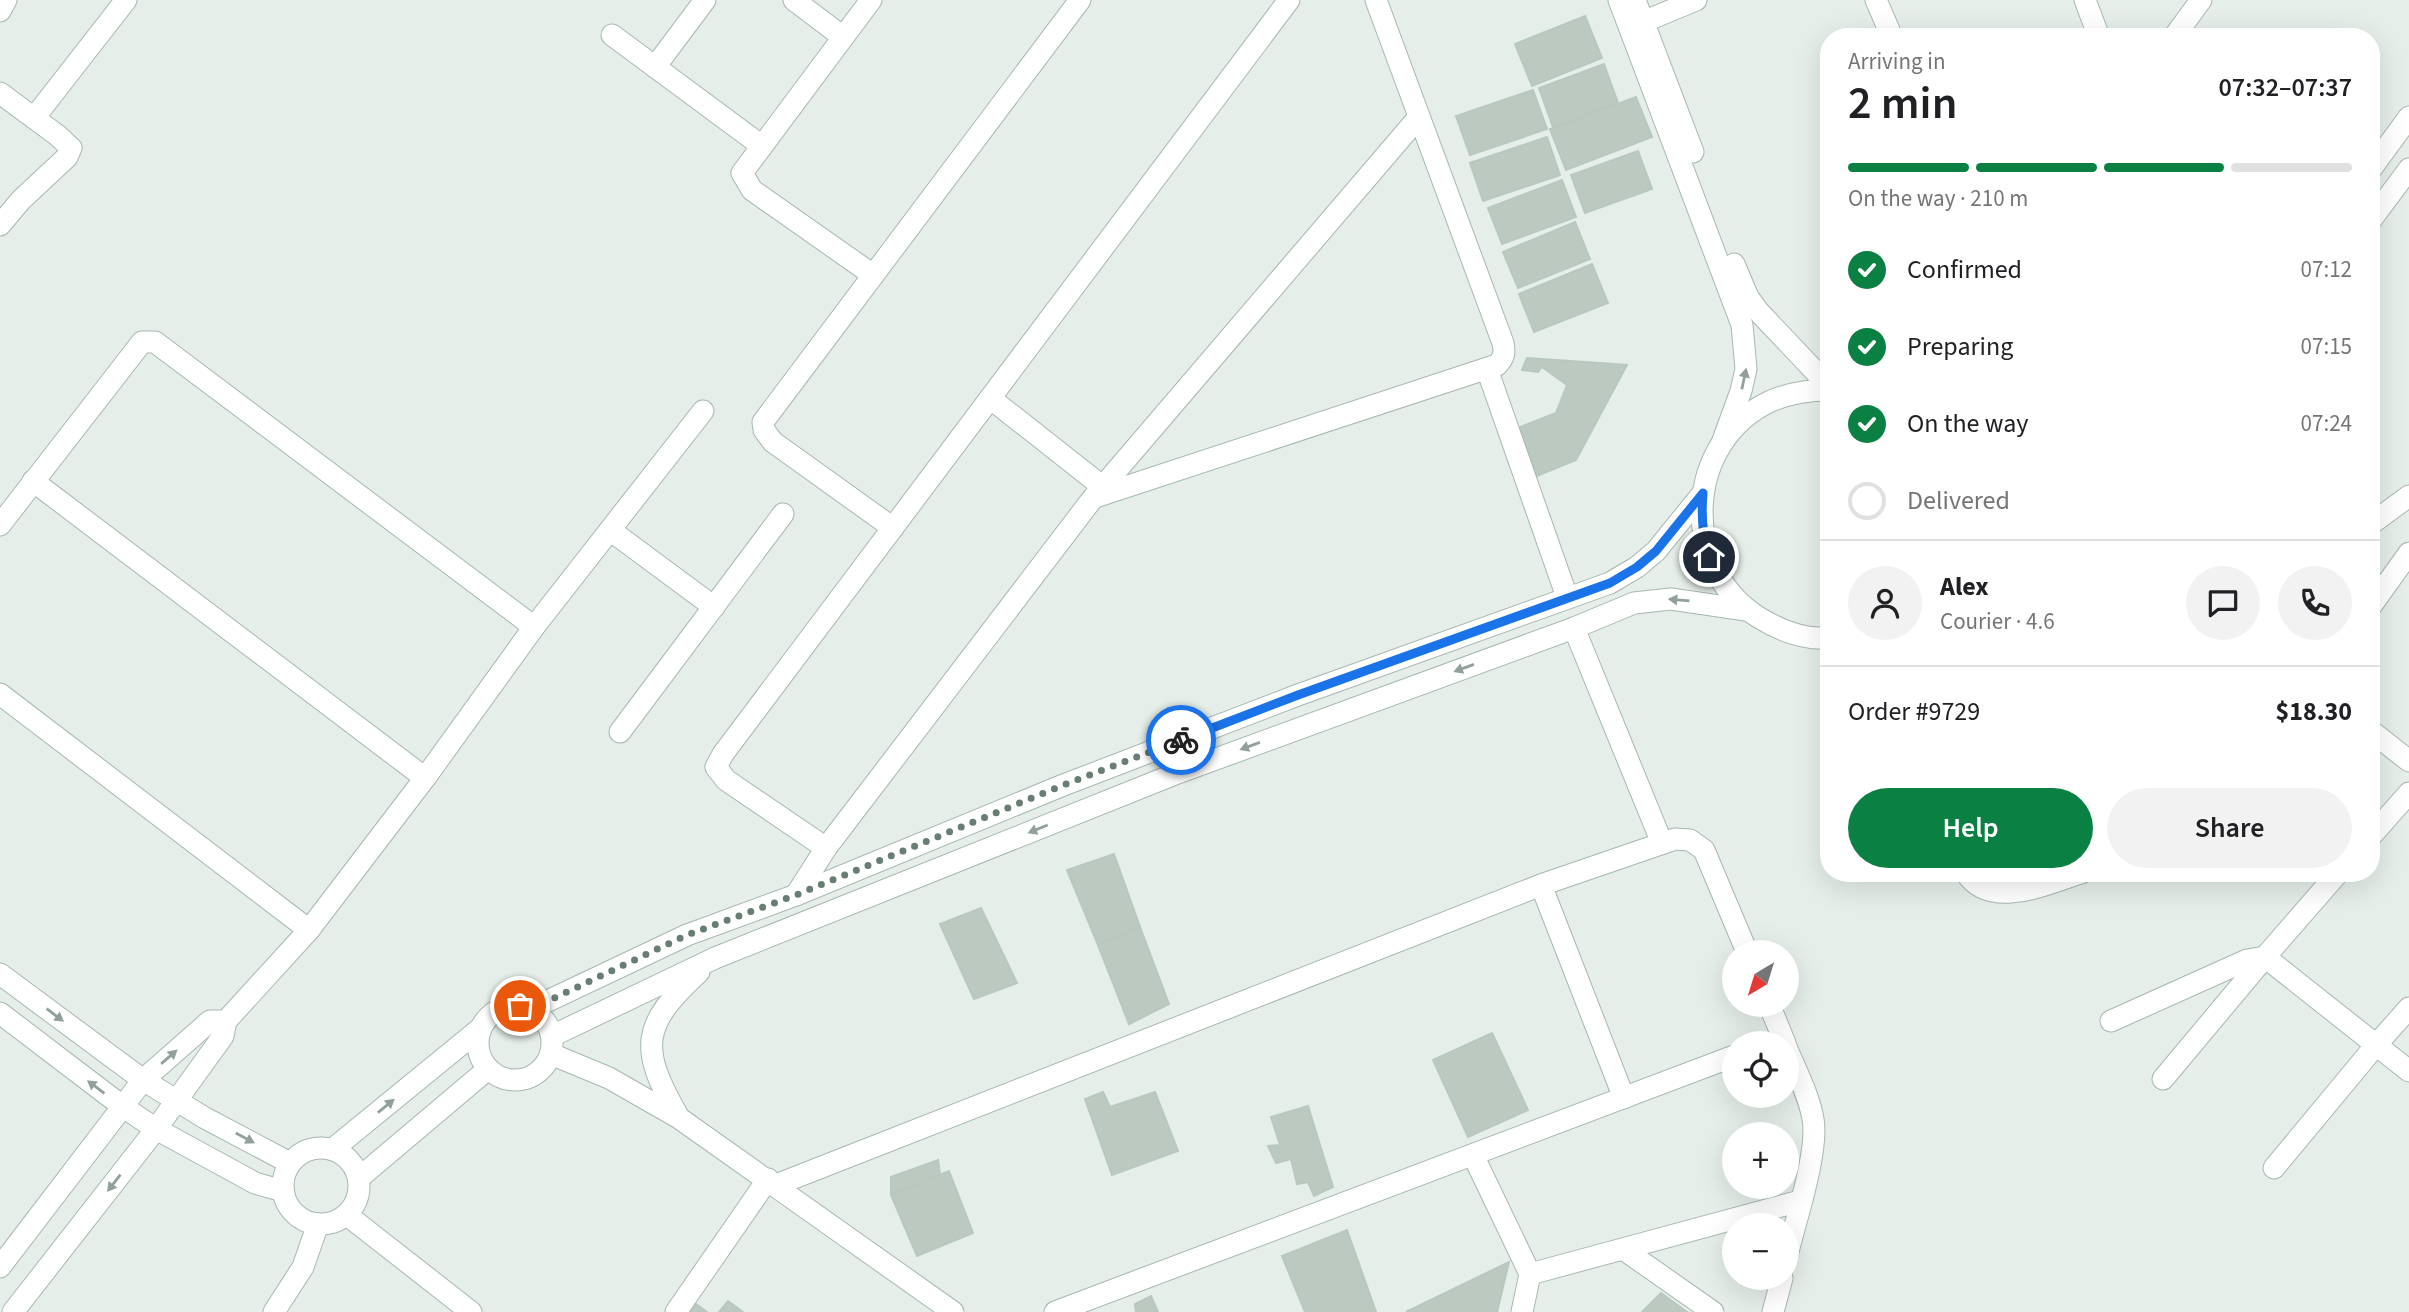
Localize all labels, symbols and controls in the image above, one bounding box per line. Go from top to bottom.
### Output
text: Arriving in [1848,45,1946,78]
text: 07:32–07:37 [2219,69,2352,106]
text: 2 min [1848,71,1957,136]
text: On the way · 210 m [1848,182,2028,215]
icon: check [1848,251,1886,289]
text: Confirmed [1907,251,2022,288]
text: 07:12 [2301,253,2352,286]
icon: check [1848,328,1886,366]
text: Preparing [1907,328,2013,365]
text: 07:15 [2301,330,2352,363]
one-way arrow [1738,368,1749,390]
icon: check [1848,405,1886,443]
text: On the way [1907,405,2028,442]
text: 07:24 [2301,407,2352,440]
text: Delivered [1907,482,2010,519]
pin [1679,527,1739,587]
icon: home [1690,538,1728,576]
button: person [1848,566,1922,640]
button: chat [2186,566,2260,640]
button: phone [2278,566,2352,640]
text: Alex [1940,568,1989,605]
one-way arrow [1668,595,1690,606]
text: Courier · 4.6 [1940,605,2055,638]
one-way arrow [1453,663,1474,674]
text: Order #9729 [1848,693,1980,730]
text: $18.30 [2276,693,2352,730]
courier [1146,705,1216,775]
icon: bike [1162,721,1200,759]
one-way arrow [1240,741,1261,752]
button: Help [1848,788,2093,868]
button: Share [2107,788,2352,868]
one-way arrow [1027,823,1048,834]
north arrow [1722,940,1799,1017]
map controls [1722,940,1799,1290]
pin [490,976,550,1036]
icon: bag [501,987,539,1025]
one-way arrow [46,1007,64,1021]
button: locate [1722,1031,1799,1108]
one-way arrow [160,1049,178,1065]
one-way arrow [88,1079,106,1094]
one-way arrow [378,1099,395,1114]
button: + [1722,1122,1799,1199]
one-way arrow [235,1133,255,1144]
one-way arrow [107,1174,121,1192]
button: − [1722,1213,1799,1290]

